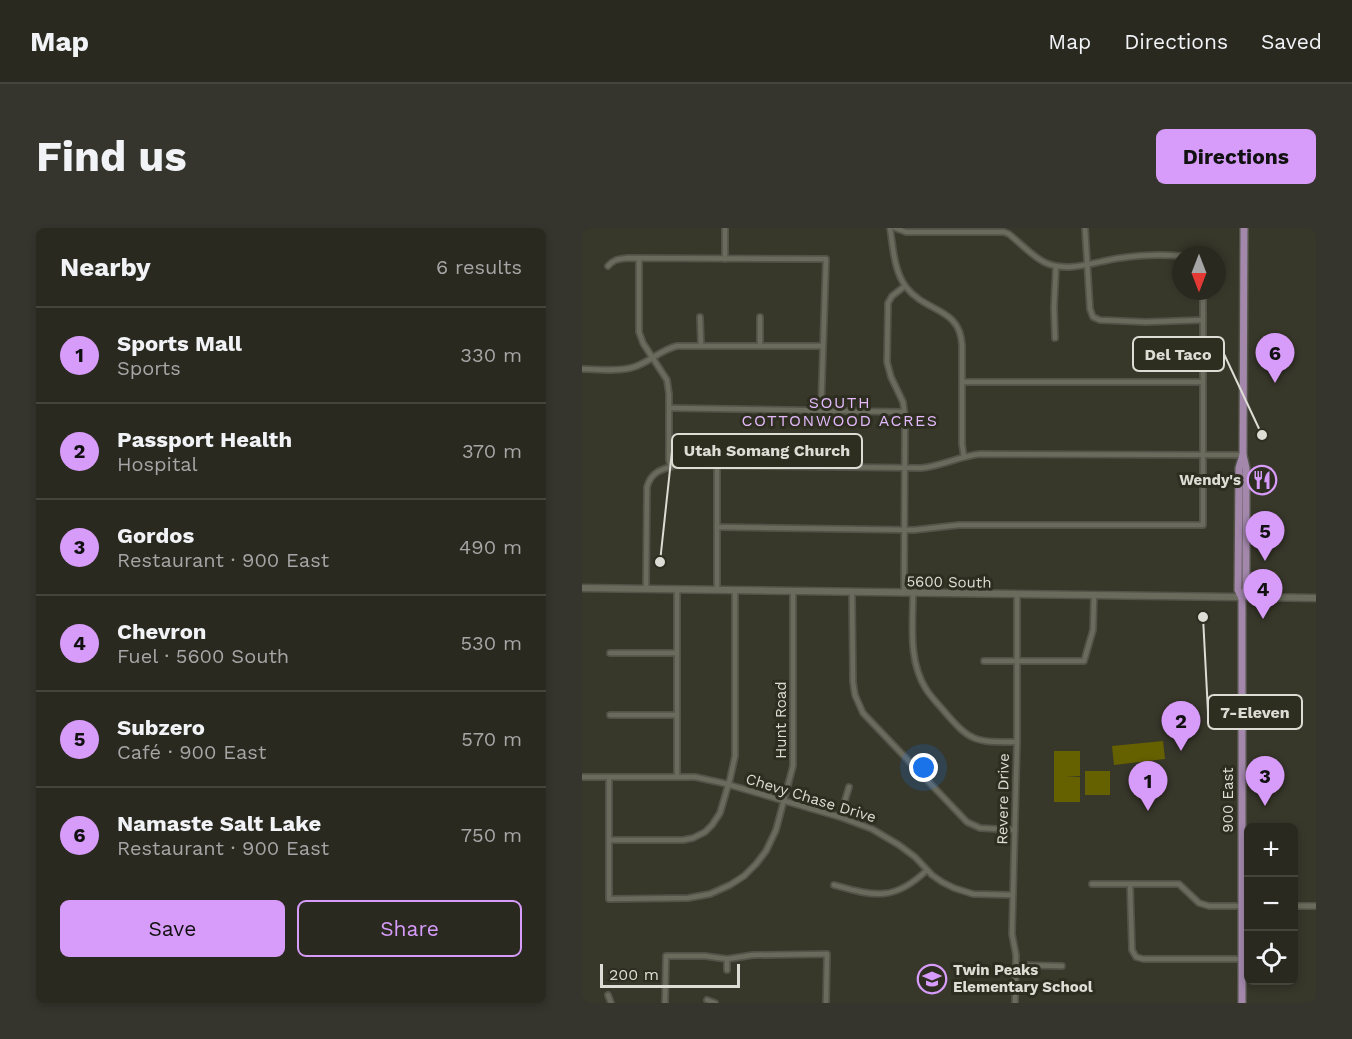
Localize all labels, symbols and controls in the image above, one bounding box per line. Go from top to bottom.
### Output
text: Map [30,25,89,58]
text: Map [1048,29,1091,54]
text: Directions [1124,29,1228,54]
text: Saved [1261,29,1322,54]
button: Directions [1156,129,1316,184]
text: Find us [36,132,187,181]
north arrow [1172,246,1226,300]
text: Nearby [60,252,151,282]
text: 6 results [436,255,522,279]
text: Sports Mall [117,331,242,356]
pin: 6 [1256,334,1294,383]
callout: Del Taco [1133,337,1224,371]
text: 1 [75,343,84,367]
text: 330 m [460,343,522,367]
text: Del Taco [1145,345,1212,364]
text: Sports [117,356,181,380]
district label: SOUTH COTTONWOOD ACRES [741,393,939,430]
text: Passport Health [117,427,292,452]
callout: Utah Somang Church [672,434,862,468]
text: 2 [74,439,85,463]
text: 370 m [462,439,522,463]
text: Utah Somang Church [684,441,850,460]
text: Hospital [117,452,198,476]
restaurant icon: Wendy's [1246,464,1278,496]
place label: Wendy's [1179,471,1241,489]
pin: 5 [1246,512,1284,561]
text: Gordos [117,523,194,548]
text: 3 [74,535,85,559]
text: 490 m [459,535,522,559]
text: Restaurant · 900 East [117,548,329,572]
pin: 4 [1244,570,1282,619]
street label: 5600 South [906,572,992,592]
text: Chevron [117,619,206,644]
text: 4 [73,631,86,655]
text: 530 m [460,631,522,655]
text: Fuel · 5600 South [117,644,289,668]
street label: Hunt Road [772,681,790,759]
callout: 7-Eleven [1208,695,1302,729]
pin: 2 [1162,702,1200,751]
text: 7-Eleven [1220,703,1290,722]
text: Subzero [117,715,205,740]
text: 5 [74,727,85,751]
text: 570 m [461,727,522,751]
text: Café · 900 East [117,740,266,764]
your location [909,753,938,782]
street label: Revere Drive [993,753,1013,845]
pin: 3 [1246,756,1284,806]
pin: 1 [1128,762,1168,811]
street label: 900 East [1219,767,1237,833]
street label: Chevy Chase Drive [744,770,878,826]
text: Namaste Salt Lake [117,811,321,836]
text: 6 [73,823,86,847]
text: 750 m [461,823,522,847]
map controls [1244,823,1298,985]
button: + [1244,823,1298,877]
text: Restaurant · 900 East [117,836,329,860]
button: − [1244,877,1298,931]
button: Save [60,900,285,957]
button: Share [297,900,522,957]
button: locate [1244,931,1298,985]
scale bar [600,961,740,988]
place label: Twin Peaks Elementary School [953,961,1093,996]
school or university icon: Twin Peaks Elementary School [916,963,948,995]
text: 200 m [609,965,659,984]

